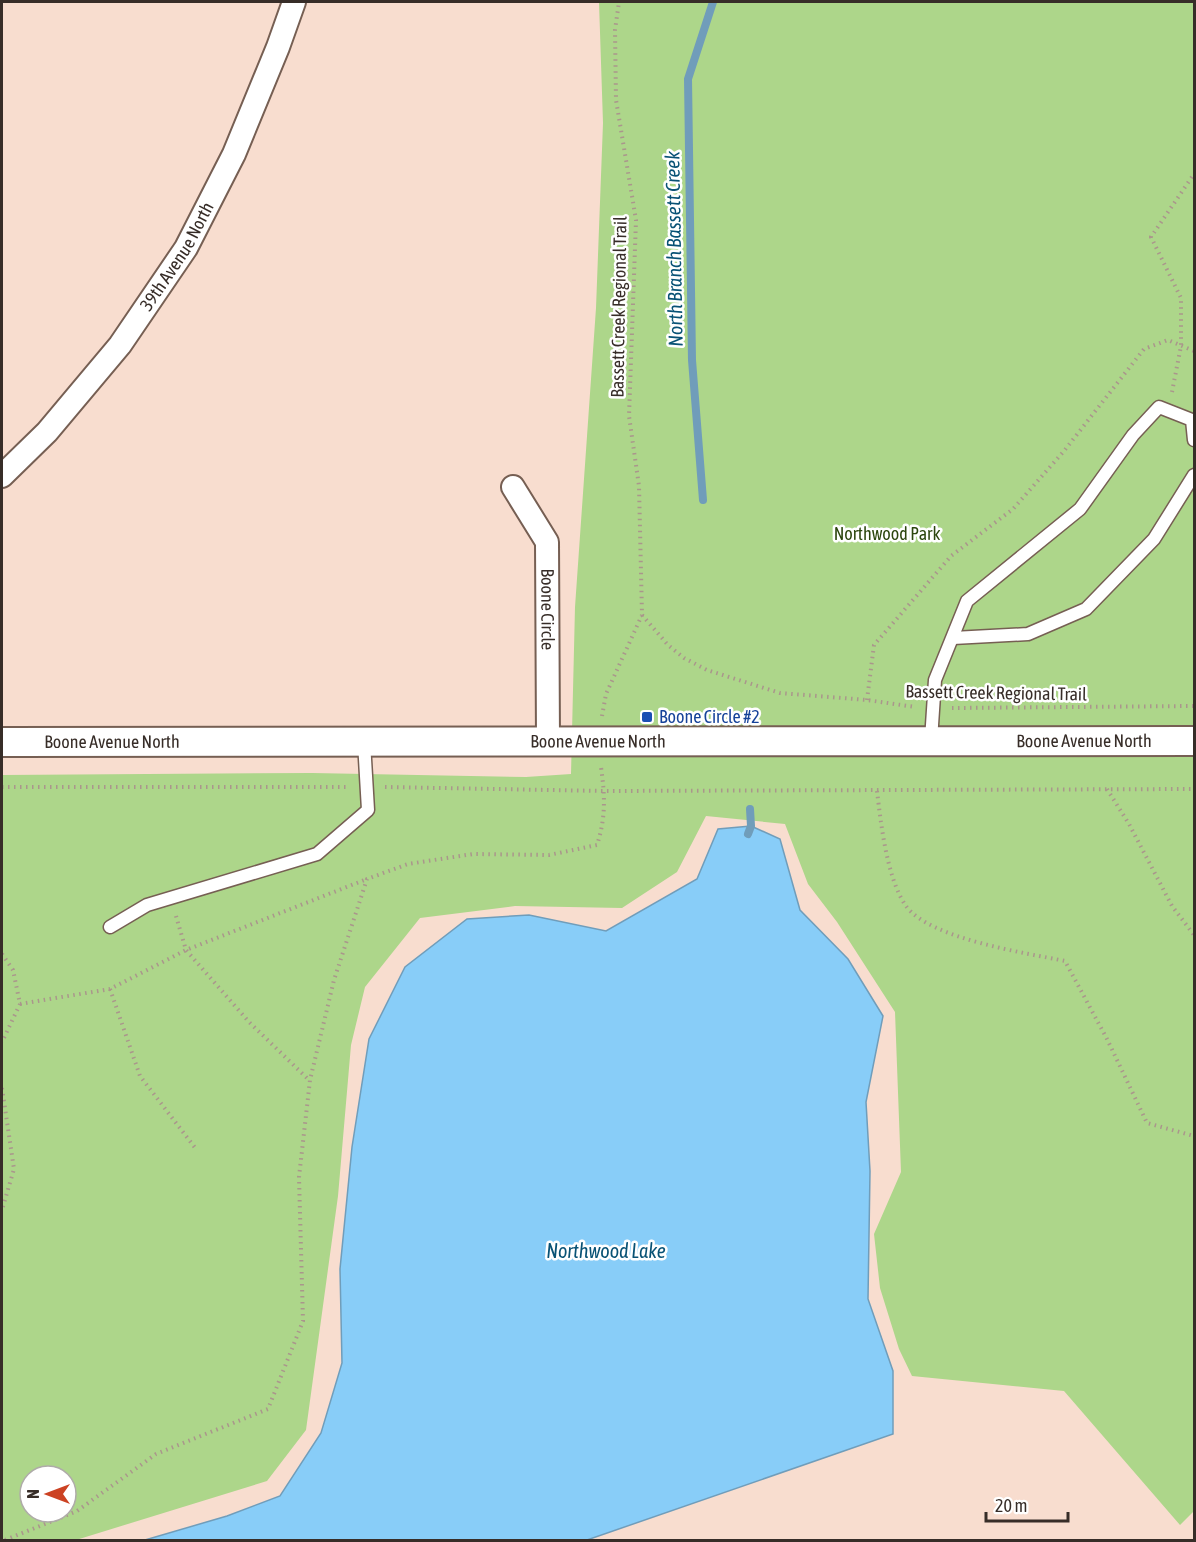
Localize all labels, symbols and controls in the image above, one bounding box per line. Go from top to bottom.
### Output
water label: North Branch Bassett Creek [660,151,687,347]
street label: 39th Avenue North [135,198,218,315]
street label: Bassett Creek Regional Trail [606,216,631,398]
park label: Northwood Park [834,523,940,544]
street label: Boone Circle [537,568,559,650]
street label: Bassett Creek Regional Trail [905,680,1087,705]
place label: Boone Circle #2 [659,706,760,727]
marker: Boone Circle #2 [640,710,654,724]
street label: Boone Avenue North [530,730,666,752]
street label: Boone Avenue North [1016,730,1152,751]
street label: Boone Avenue North [44,731,180,752]
water label: Northwood Lake [546,1239,666,1262]
north arrow [18,1464,78,1524]
scale bar [986,1485,1068,1523]
text: N [24,1489,42,1499]
text: 20 m [995,1495,1027,1516]

